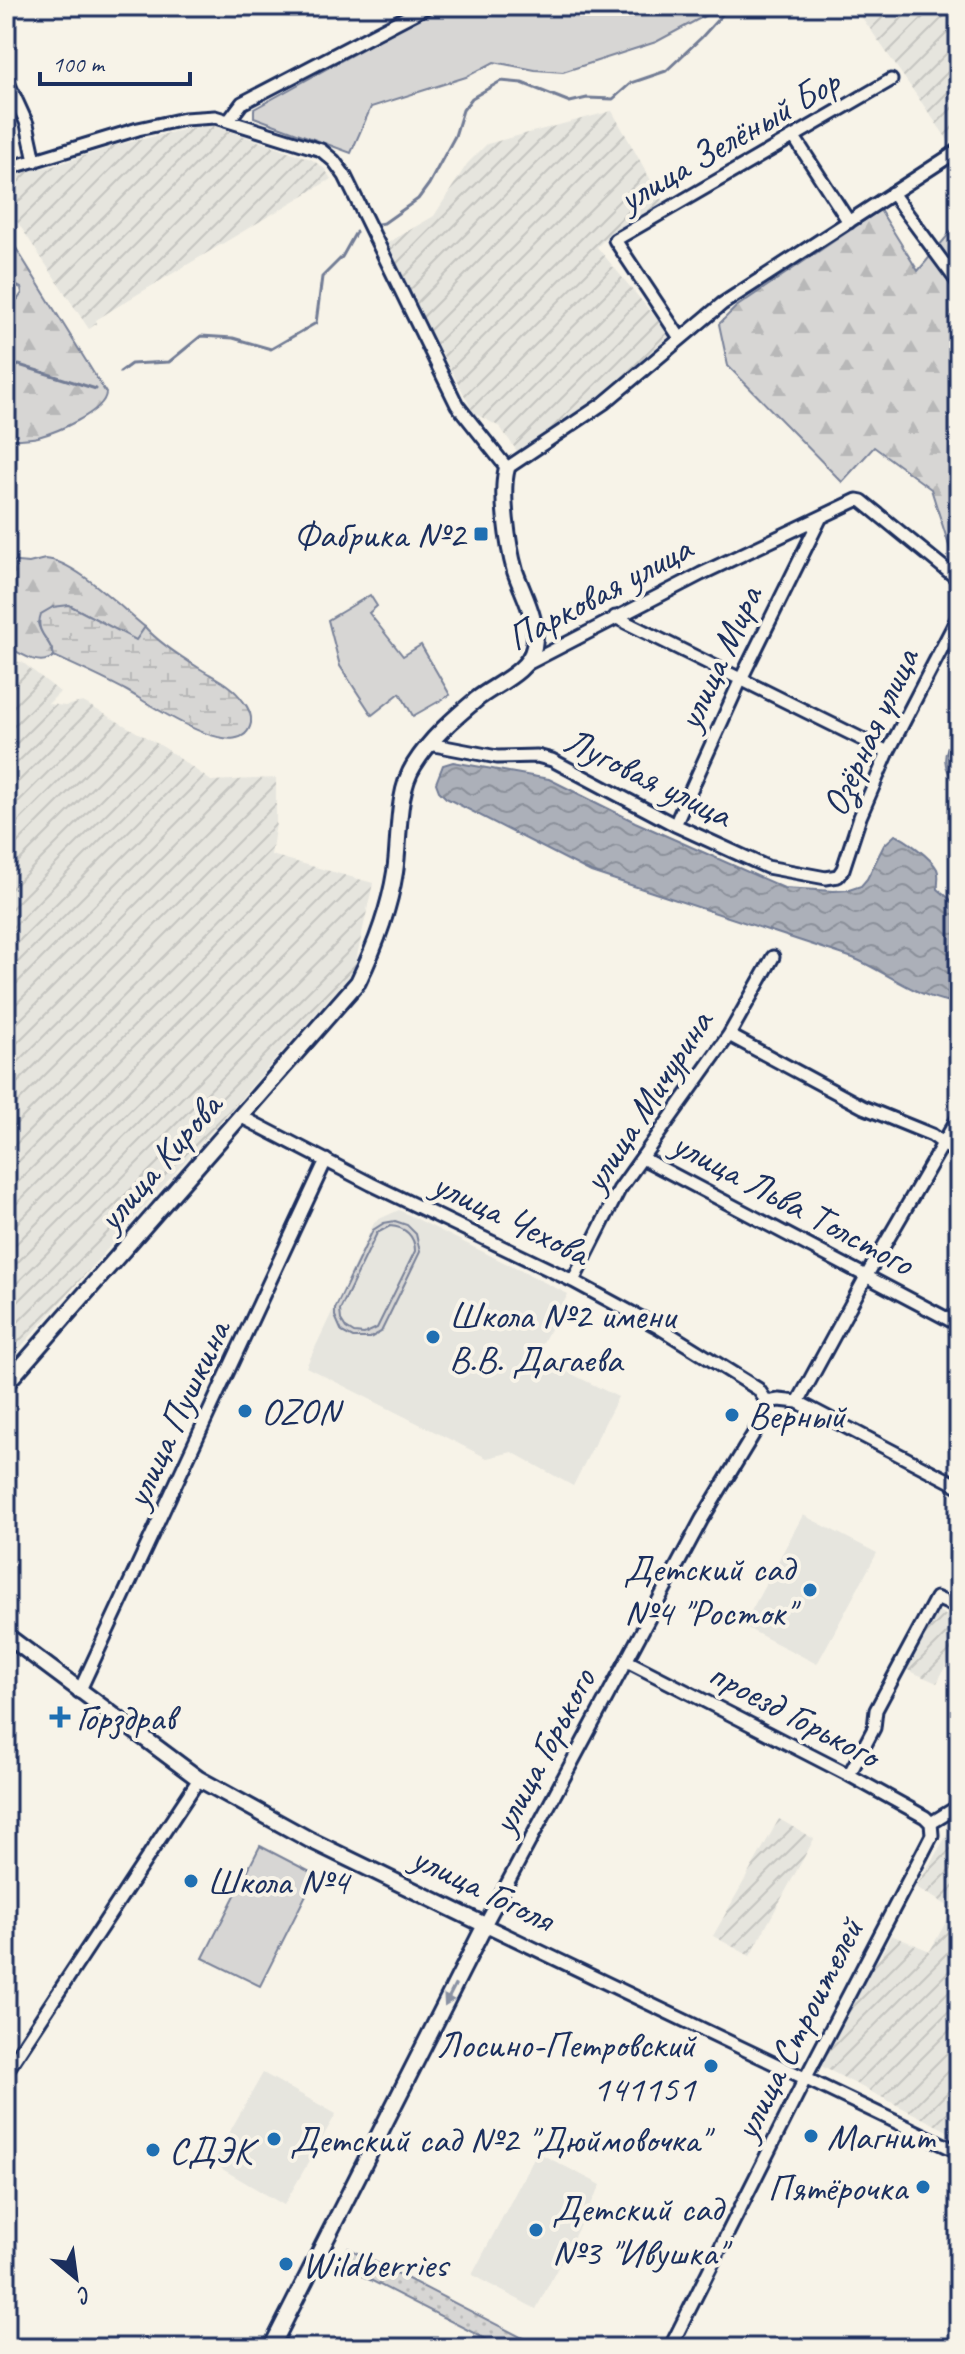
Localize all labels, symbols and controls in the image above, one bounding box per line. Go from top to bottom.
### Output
scale bar [40,36,190,86]
text: 100 m [52,49,106,79]
street label: улица Зелёный Бор [608,57,849,223]
place label: Фабрика №2 [294,511,468,558]
street label: Парковая улица [499,524,701,661]
marker: Фабрика №2 [472,525,490,543]
street label: улица Мира [665,576,774,739]
street label: Озёрная улица [811,638,930,823]
street label: Луговая улица [557,716,742,839]
street label: улица Мичурина [570,1000,724,1202]
street label: улица Кирова [85,1081,234,1242]
street label: улица Льва Толстого [663,1119,924,1288]
street label: улица Чехова [423,1159,600,1277]
place label: Школа №2 имени В.В. Дагаева [449,1292,678,1383]
street label: улица Пушкина [112,1310,242,1517]
marker: Школа №2 имени В.В. Дагаева [424,1328,442,1346]
place label: OZON [261,1388,344,1435]
place label: Верный [748,1392,847,1439]
marker: OZON [236,1402,254,1420]
marker: Верный [723,1406,741,1424]
place label: Детский сад №4 "Росток" [624,1545,801,1636]
marker: Детский сад №4 "Росток" [801,1581,819,1599]
street label: проезд Горького [701,1649,890,1780]
street label: улица Горького [479,1659,607,1843]
place label: Горздрав [76,1694,181,1741]
marker: Горздрав [51,1708,69,1726]
street label: улица Гоголя [403,1833,564,1944]
place label: Школа №4 [207,1858,352,1905]
marker: Школа №4 [182,1872,200,1890]
street label: улица Строителей [721,1909,875,2149]
one-way arrow [444,1983,457,2006]
place label: Лосино-Петровский 141151 [437,2021,697,2112]
marker: Лосино-Петровский 141151 [702,2057,720,2075]
place label: Магнит [827,2113,937,2160]
place label: Детский сад №2 "Дюймовочка" [290,2116,715,2163]
place label: СДЭК [169,2127,259,2174]
marker: Магнит [802,2127,820,2145]
marker: Детский сад №2 "Дюймовочка" [265,2130,283,2148]
marker: СДЭК [144,2141,162,2159]
place label: Пятёрочка [768,2164,910,2211]
marker: Пятёрочка [914,2178,932,2196]
place label: Детский сад №3 "Ивушка" [552,2185,733,2276]
marker: Детский сад №3 "Ивушка" [527,2221,545,2239]
north arrow [36,2238,116,2318]
place label: Wildberries [302,2241,451,2288]
marker: Wildberries [277,2255,295,2273]
text: С [71,2280,97,2311]

